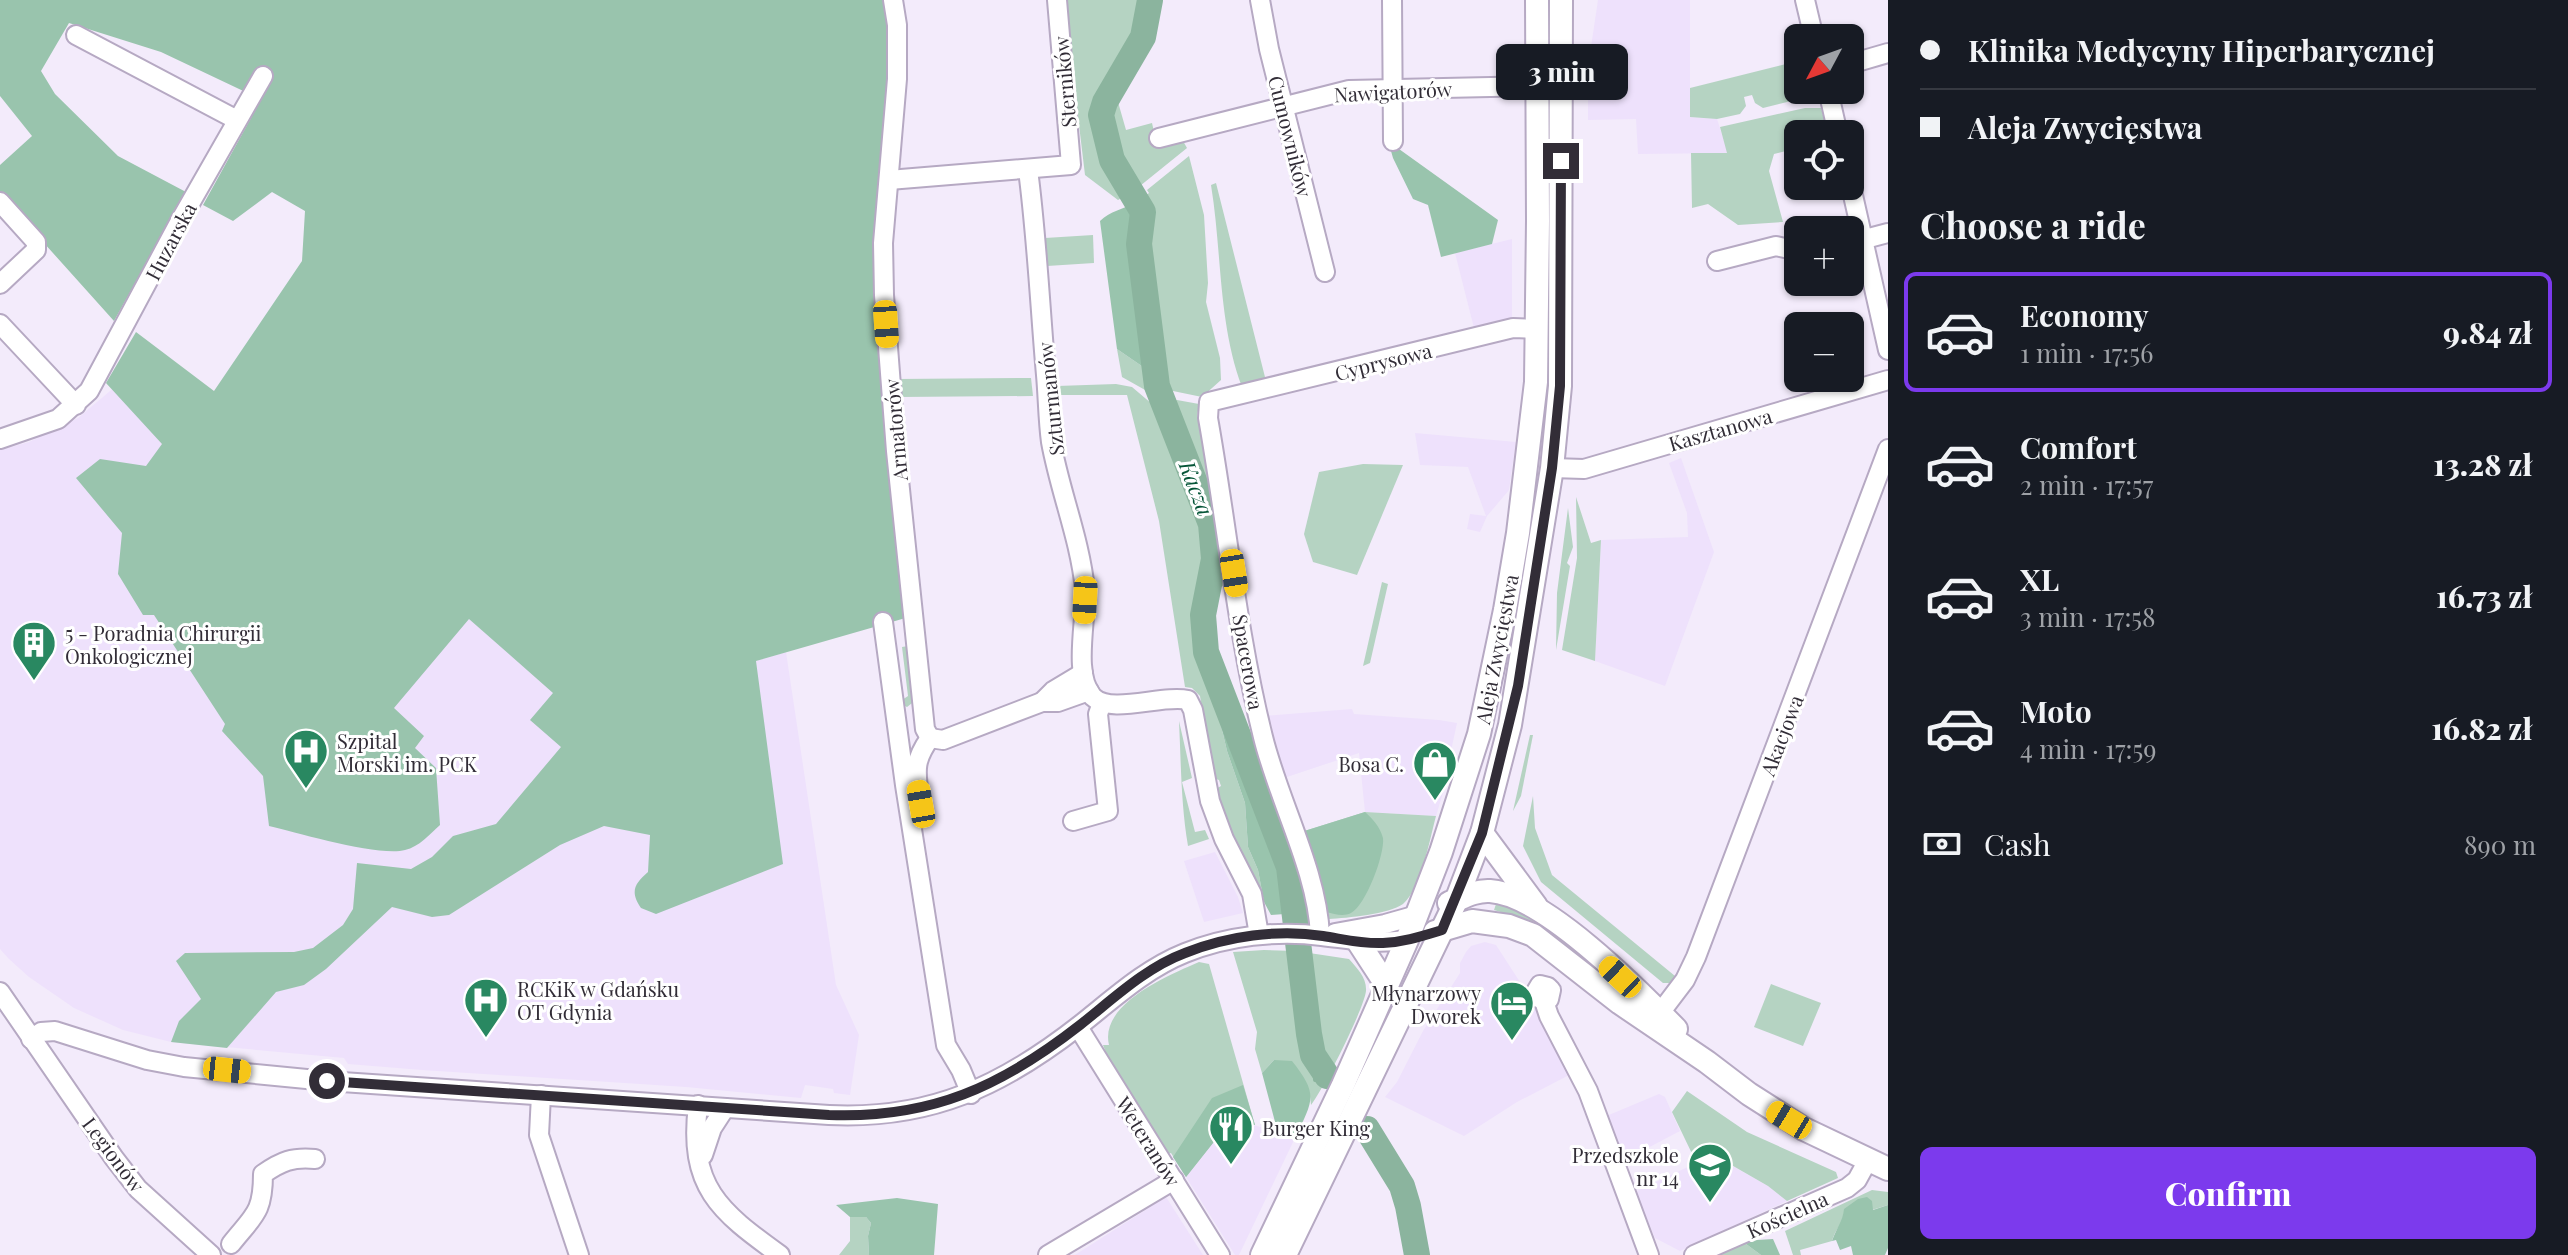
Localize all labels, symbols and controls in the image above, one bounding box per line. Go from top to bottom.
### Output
north arrow [1784,24,1864,104]
map controls [1784,24,1864,392]
text: Klinika Medycyny Hiperbarycznej [1968,30,2435,70]
street label: Sterników [1047,35,1081,129]
callout: 3 min [1495,45,1627,101]
text: 3 min [1529,54,1595,89]
street label: Cumowników [1263,73,1319,200]
street label: Nawigatorów [1333,74,1453,108]
text: Aleja Zwycięstwa [1968,107,2202,147]
button: locate [1784,120,1864,200]
route end [1543,143,1579,179]
street label: Huzarska [138,197,202,285]
text: Choose a ride [1920,200,2146,248]
button: + [1784,216,1864,296]
text: Economy [2020,295,2149,335]
icon: car [1924,296,1996,368]
car [872,299,900,349]
button: − [1784,312,1864,392]
text: 9.84 zł [2443,312,2532,352]
text: 1 min · 17:56 [2020,335,2153,370]
street label: Cyprysowa [1332,336,1434,386]
street label: Szturmanów [1031,340,1069,457]
street label: Armatorów [877,377,913,483]
street label: Kasztanowa [1665,401,1775,457]
text: Comfort [2020,427,2137,467]
icon: car [1924,428,1996,500]
text: 13.28 zł [2433,444,2532,484]
water label: Kacza [1172,455,1221,520]
text: 2 min · 17:57 [2020,467,2153,502]
car [1218,547,1250,599]
text: XL [2020,559,2059,599]
icon: car [1924,560,1996,632]
street label: Aleja Zwycięstwa [1468,572,1524,727]
car [1072,575,1098,625]
text: 16.73 zł [2436,576,2532,616]
text: 3 min · 17:58 [2020,599,2156,634]
street label: Spacerowa [1227,612,1271,712]
building icon: 5 - Poradnia Chirurgii Onkologicznej [10,619,58,682]
place label: 5 - Poradnia Chirurgii Onkologicznej [65,619,262,669]
street label: Akacjowa [1753,691,1809,780]
text: Moto [2020,691,2092,731]
icon: car [1924,692,1996,764]
text: 16.82 zł [2431,708,2532,748]
hospital icon: Szpital Morski im. PCK [282,727,330,790]
place label: Szpital Morski im. PCK [337,727,478,777]
text: 4 min · 17:59 [2020,731,2156,766]
shop icon: Bosa C. [1411,739,1459,802]
place label: Bosa C. [1338,750,1404,777]
car [905,778,937,830]
icon: cash [1920,822,1964,866]
text: Cash [1984,824,2051,864]
text: 890 m [2464,827,2536,862]
car [1594,952,1646,1002]
place label: RCKiK w Gdańsku OT Gdynia [517,975,680,1025]
hospital icon: RCKiK w Gdańsku OT Gdynia [462,976,510,1039]
place label: Młynarzowy Dworek [1371,979,1481,1029]
hotel icon: Młynarzowy Dworek [1488,979,1536,1042]
car [202,1056,252,1084]
route start [309,1063,345,1099]
street label: Weteranów [1110,1090,1188,1192]
car [1762,1097,1816,1143]
restaurant icon: Burger King [1207,1103,1255,1166]
street label: Legionów [77,1111,151,1198]
place label: Burger King [1262,1114,1371,1141]
place label: Przedszkole nr 14 [1572,1141,1679,1191]
school or university icon: Przedszkole nr 14 [1686,1141,1734,1204]
button: Confirm [1920,1147,2536,1239]
street label: Kościelna [1742,1184,1832,1244]

